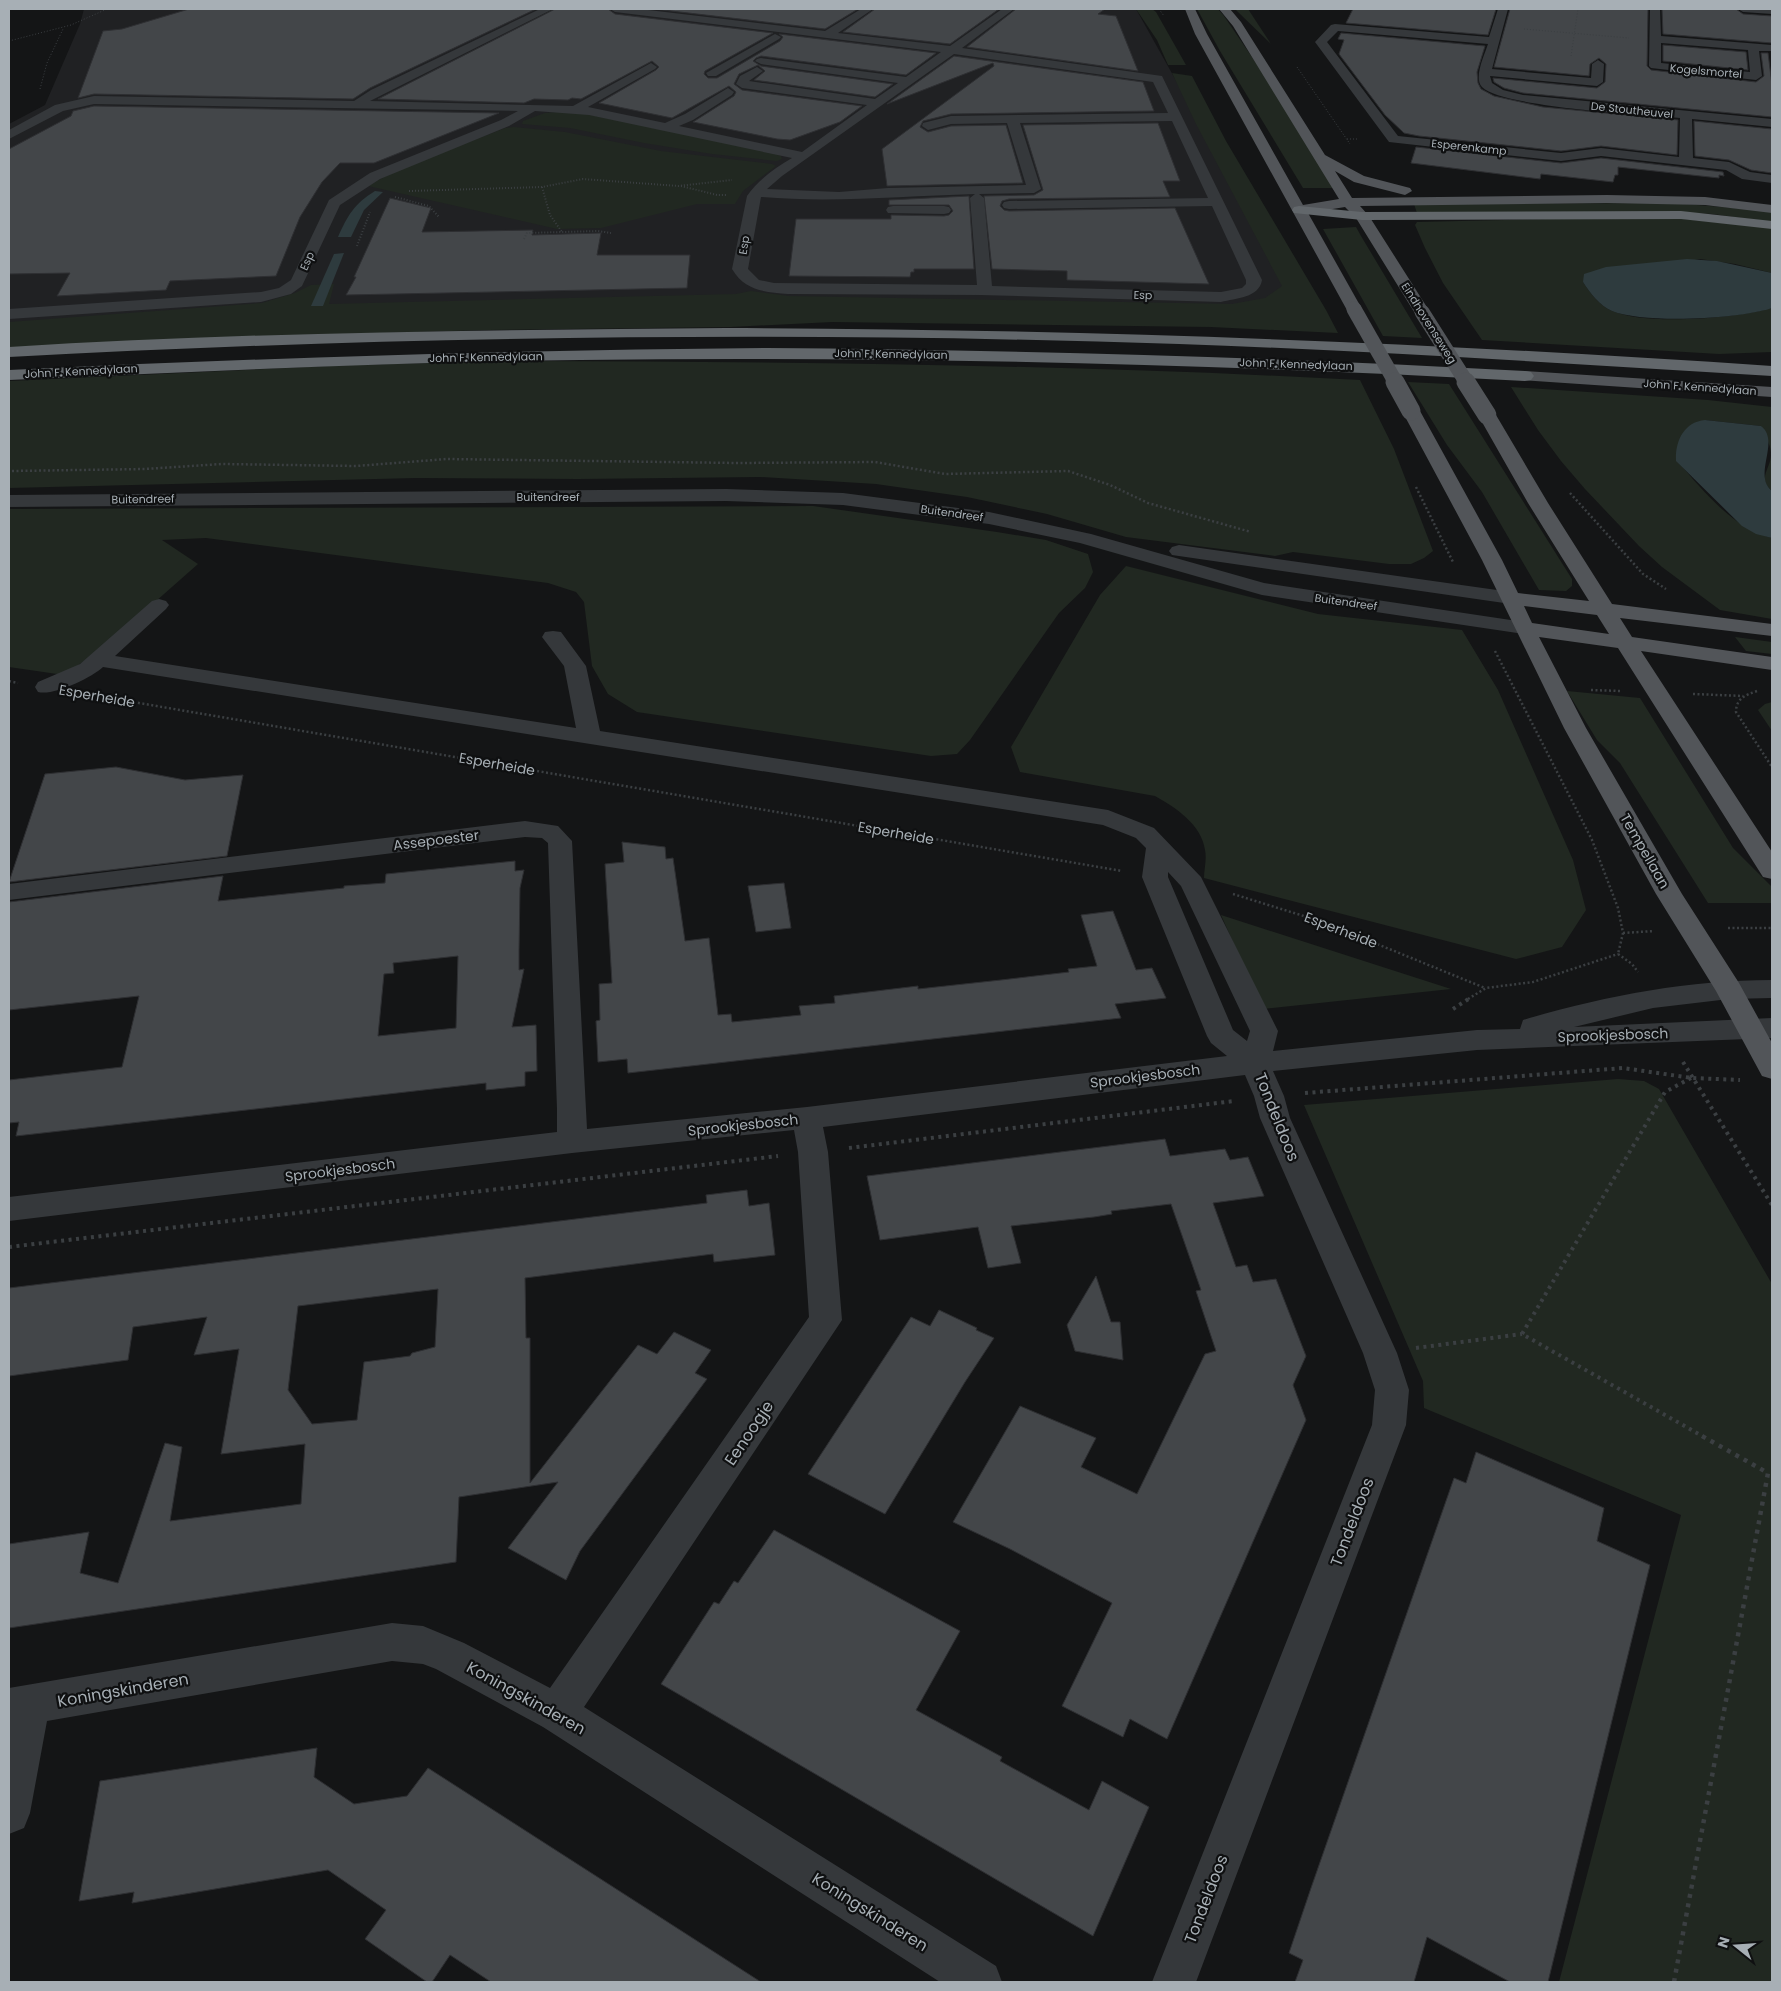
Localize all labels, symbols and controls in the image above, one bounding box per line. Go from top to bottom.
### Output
street label: Kogelsmortel [1669,60,1743,82]
street label: De Stoutheuvel [1590,98,1674,122]
street label: Esperenkamp [1431,135,1507,159]
street label: Esp [735,234,753,256]
street label: Esp [296,249,318,273]
street label: Eindhovenseweg [1398,279,1460,367]
street label: Esp [1133,287,1153,303]
street label: John F. Kennedylaan [834,345,948,363]
street label: John F. Kennedylaan [429,348,543,366]
street label: John F. Kennedylaan [1239,354,1353,374]
street label: John F. Kennedylaan [24,360,138,382]
street label: John F. Kennedylaan [1643,375,1757,399]
street label: Buitendreef [516,489,580,505]
street label: Buitendreef [111,490,175,508]
street label: Buitendreef [920,501,985,525]
street label: Buitendreef [1314,590,1379,614]
street label: Esperheide [57,679,137,713]
street label: Esperheide [457,747,537,781]
street label: Tempellaan [1615,810,1675,892]
street label: Esperheide [856,816,936,850]
street label: Assepoester [392,825,480,855]
street label: Esperheide [1301,907,1381,953]
street label: Sprookjesbosch [1557,1023,1669,1047]
street label: Sprookjesbosch [1089,1059,1201,1093]
street label: Tondeldoos [1249,1069,1305,1165]
street label: Sprookjesbosch [687,1109,799,1141]
street label: Sprookjesbosch [284,1153,396,1187]
street label: Eenoogje [719,1396,779,1470]
street label: Tondeldoos [1325,1474,1379,1570]
street label: Koningskinderen [462,1656,590,1740]
street label: Koningskinderen [56,1667,190,1713]
street label: Tondeldoos [1179,1851,1233,1947]
street label: Koningskinderen [808,1867,932,1957]
north arrow [1711,1921,1761,1971]
text: N [1712,1934,1735,1950]

